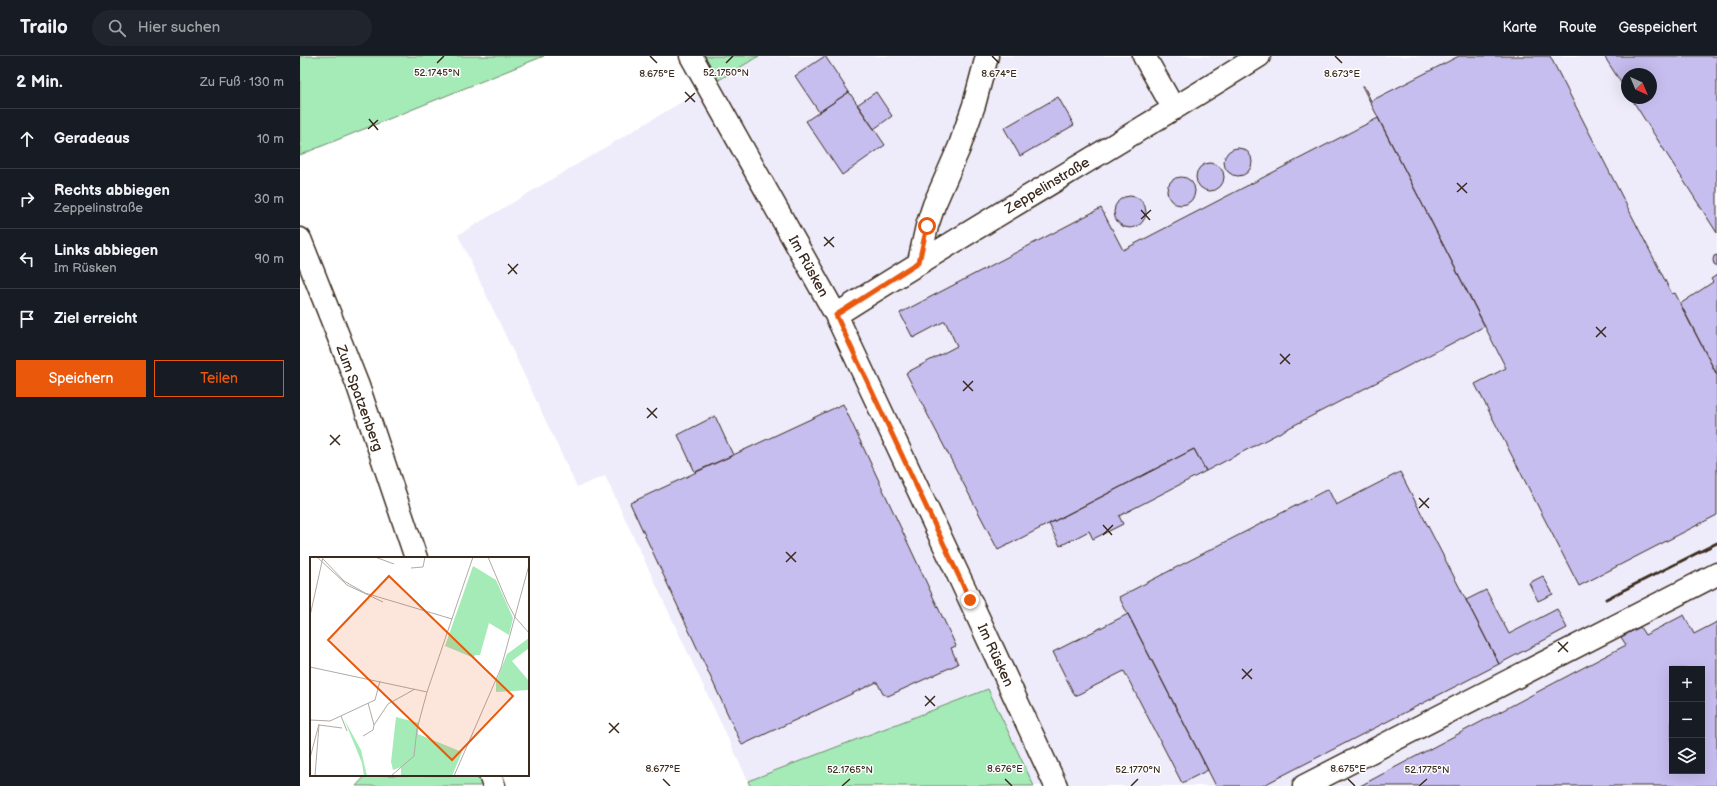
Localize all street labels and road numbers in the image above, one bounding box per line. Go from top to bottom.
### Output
street label: Zeppelinstraße [1001,153,1093,218]
street label: Im Rüsken [785,233,832,300]
street label: Zum Spatzenberg [332,342,387,454]
street label: Im Rüsken [974,621,1018,689]

